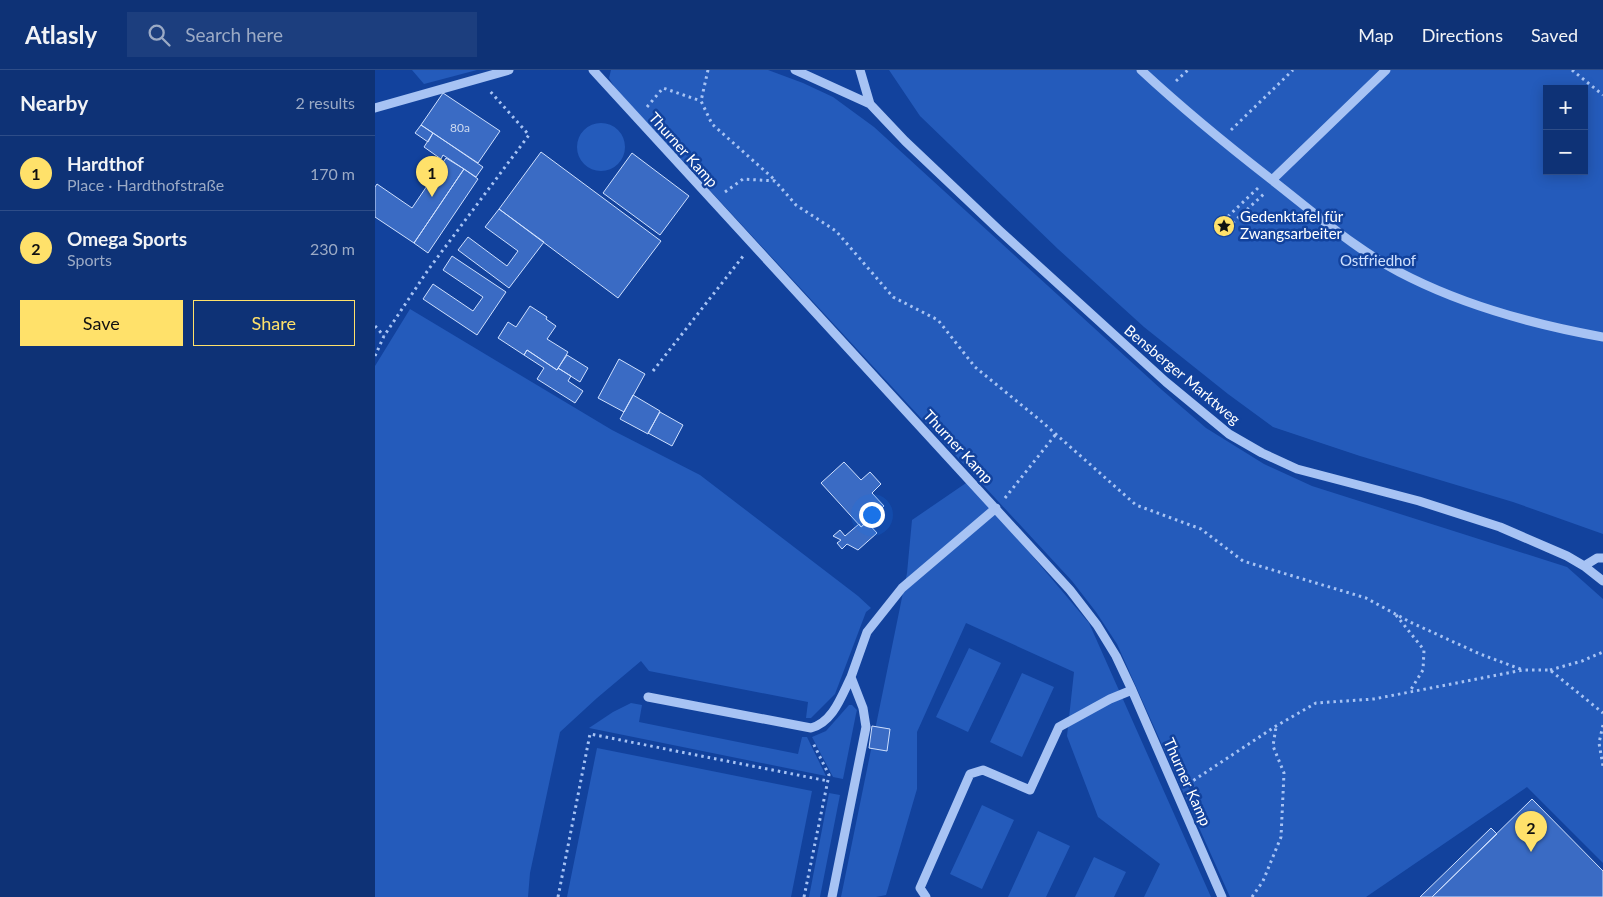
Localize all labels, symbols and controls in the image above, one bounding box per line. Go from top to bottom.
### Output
search box [127,12,477,57]
text: Atlasly [25,20,97,49]
icon: search [145,21,173,49]
text: Search here [185,23,283,46]
text: Map [1358,24,1394,46]
text: Directions [1422,24,1503,46]
text: Saved [1531,24,1578,46]
map controls [1543,85,1588,175]
button: + [1543,85,1588,130]
text: Nearby [20,90,88,115]
text: 2 results [295,93,355,112]
street label: Thurner Kamp [646,108,722,190]
house number: 80a [450,120,470,135]
button: − [1543,130,1588,175]
text: Hardthof [67,152,144,175]
pin: 1 [416,156,448,197]
text: 1 [31,164,41,183]
text: 170 m [310,164,355,183]
text: Place · Hardthofstraße [67,175,224,194]
place label: Gedenktafel für Zwangsarbeiter [1240,207,1344,242]
place icon: Gedenktafel für Zwangsarbeiter [1212,214,1236,238]
text: Omega Sports [67,227,187,250]
text: 2 [31,239,41,258]
text: 230 m [310,239,355,258]
text: Sports [67,250,112,269]
park label: Ostfriedhof [1340,251,1417,269]
button: Save [20,300,183,346]
button: Share [193,300,355,346]
street label: Bensberger Marktweg [1121,321,1244,428]
street label: Thurner Kamp [920,406,997,487]
your location [859,502,885,528]
street label: Thurner Kamp [1161,735,1215,828]
pin: 2 [1515,811,1547,852]

